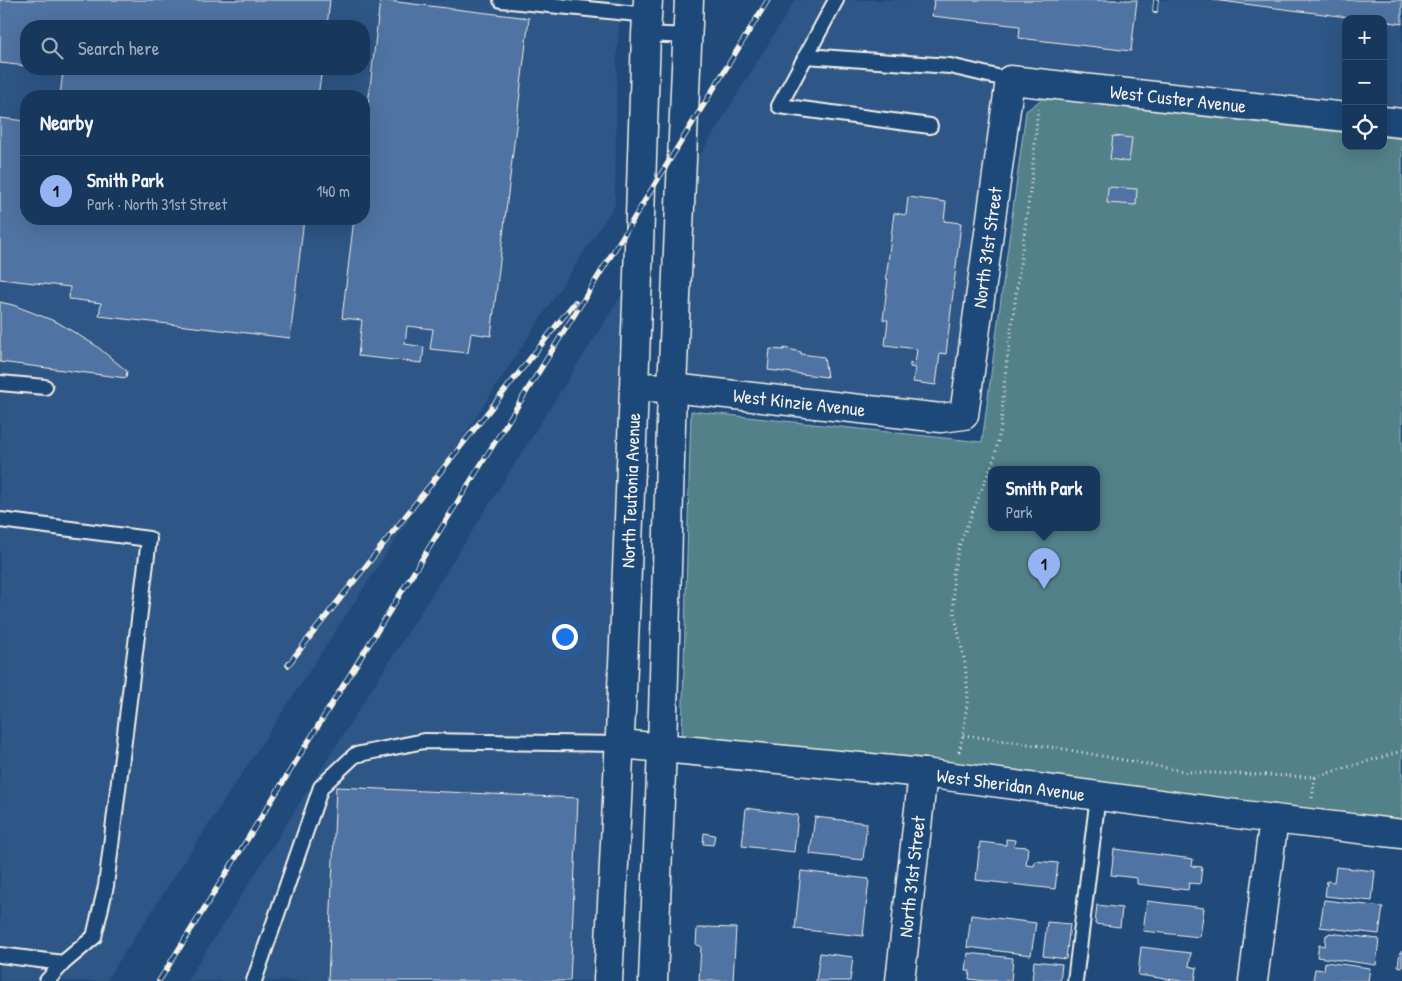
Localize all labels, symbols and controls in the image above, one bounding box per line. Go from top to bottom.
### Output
map controls [1342,15,1387,150]
button: + [1342,15,1387,60]
search box [20,20,370,75]
icon: search [38,34,66,62]
text: Search here [78,35,159,61]
button: − [1342,60,1387,105]
street label: West Custer Avenue [1108,78,1248,119]
button: locate [1342,105,1387,150]
text: Nearby [40,108,93,137]
text: Smith Park [87,167,164,193]
text: 1 [53,180,59,202]
text: 140 m [316,180,350,202]
street label: North 31st Street [966,185,1008,310]
text: Park · North 31st Street [87,193,227,215]
street label: West Kinzie Avenue [732,382,867,423]
street label: North Teutonia Avenue [614,412,646,569]
popup [988,466,1100,531]
text: Smith Park [1006,475,1082,501]
text: Park [1006,501,1032,523]
pin: 1 [1028,548,1060,589]
your location [552,624,578,650]
street label: West Sheridan Avenue [935,762,1087,807]
street label: North 31st Street [892,814,931,939]

